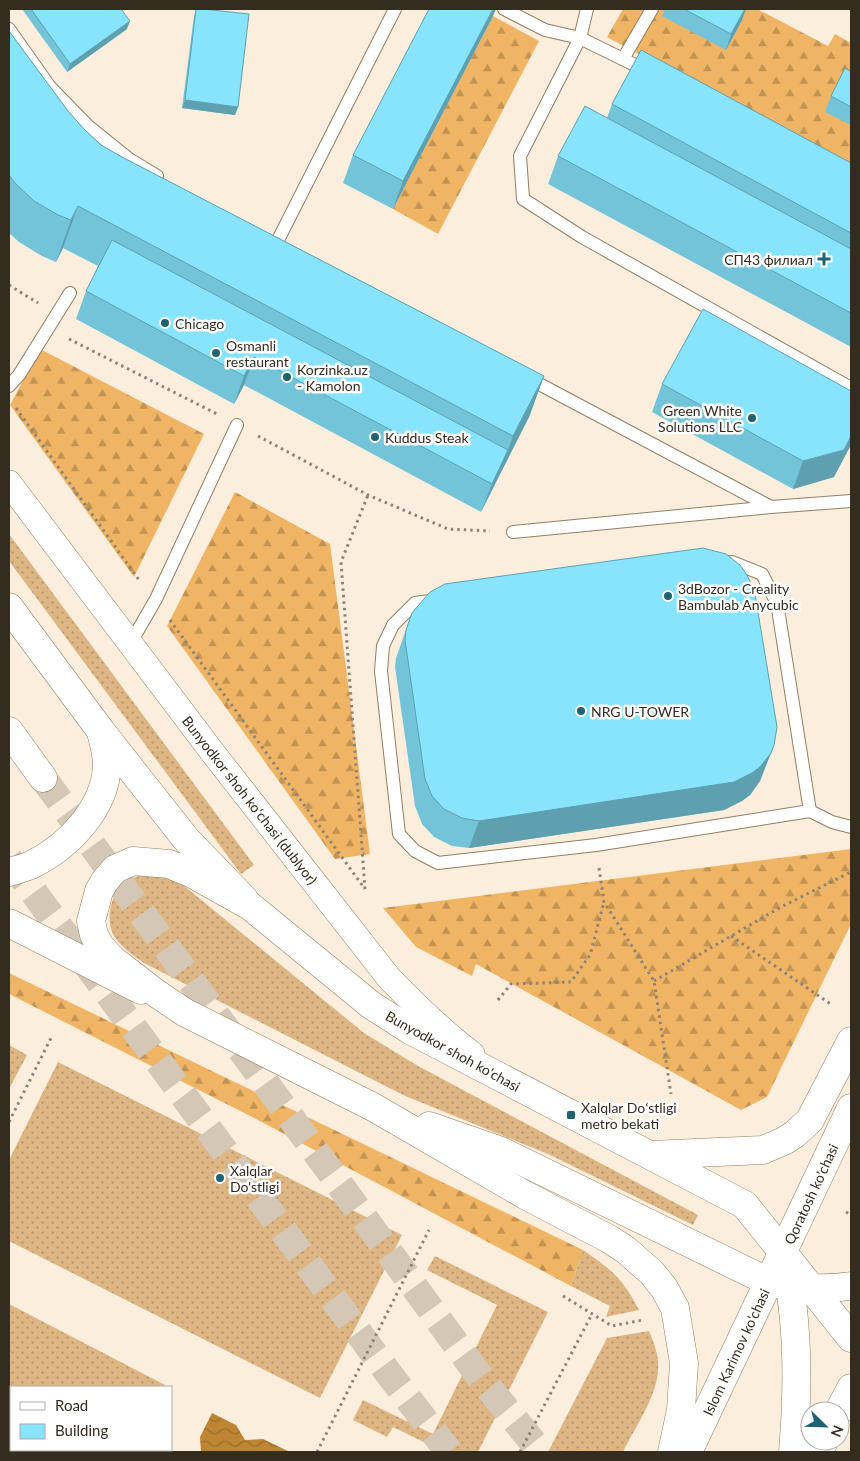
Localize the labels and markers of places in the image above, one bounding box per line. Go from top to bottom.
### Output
place label: СП43 филиал [724,251,813,268]
marker: СП43 филиал [817,252,831,266]
place label: Chicago [175,315,224,332]
marker: Chicago [159,317,171,329]
place label: Osmanli restaurant [226,337,289,370]
marker: Osmanli restaurant [210,347,222,359]
place label: Korzinka.uz - Kamolon [297,361,368,394]
marker: Korzinka.uz - Kamolon [281,371,293,383]
place label: Green White Solutions LLC [658,402,743,435]
marker: Green White Solutions LLC [746,412,758,424]
place label: Kuddus Steak [385,429,469,446]
marker: Kuddus Steak [369,431,381,443]
place label: 3dBozor - Creality Bambulab Anycubic [678,580,799,613]
marker: 3dBozor - Creality Bambulab Anycubic [662,590,674,602]
place label: NRG U-TOWER [591,703,689,720]
marker: NRG U-TOWER [575,705,587,717]
place label: Xalqlar Doʻstligi metro bekati [581,1099,677,1132]
marker: Xalqlar Doʻstligi metro bekati [565,1109,577,1121]
place label: Xalqlar Do'stligi [230,1162,279,1195]
marker: Xalqlar Do'stligi [214,1172,226,1184]

